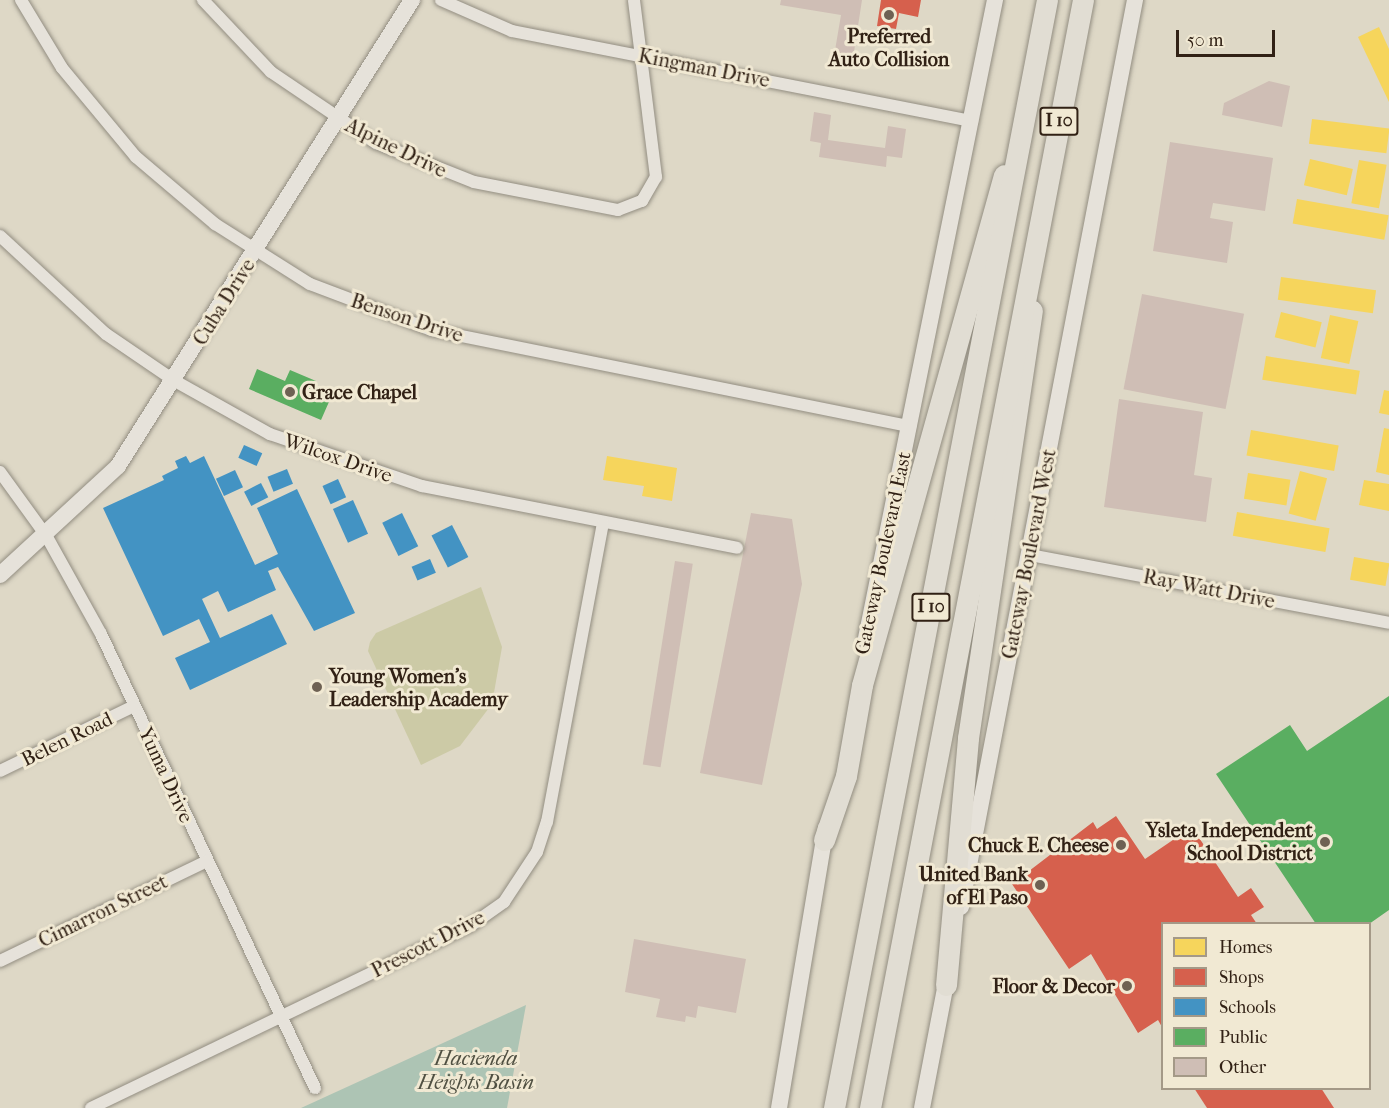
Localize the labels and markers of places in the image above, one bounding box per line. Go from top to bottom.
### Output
marker: Preferred Auto Collision [882,8,896,22]
place label: Preferred Auto Collision [829,24,949,71]
place label: Grace Chapel [302,380,417,404]
marker: Grace Chapel [283,385,297,399]
place label: Young Women's Leadership Academy [329,664,508,711]
marker: Young Women's Leadership Academy [310,680,324,694]
place label: Ysleta Independent School District [1146,819,1313,866]
place label: Chuck E. Cheese [968,833,1109,857]
marker: Ysleta Independent School District [1318,835,1332,849]
marker: Chuck E. Cheese [1114,838,1128,852]
place label: United Bank of El Paso [919,862,1028,909]
marker: United Bank of El Paso [1033,878,1047,892]
place label: Floor & Decor [993,974,1115,998]
marker: Floor & Decor [1120,979,1134,993]

